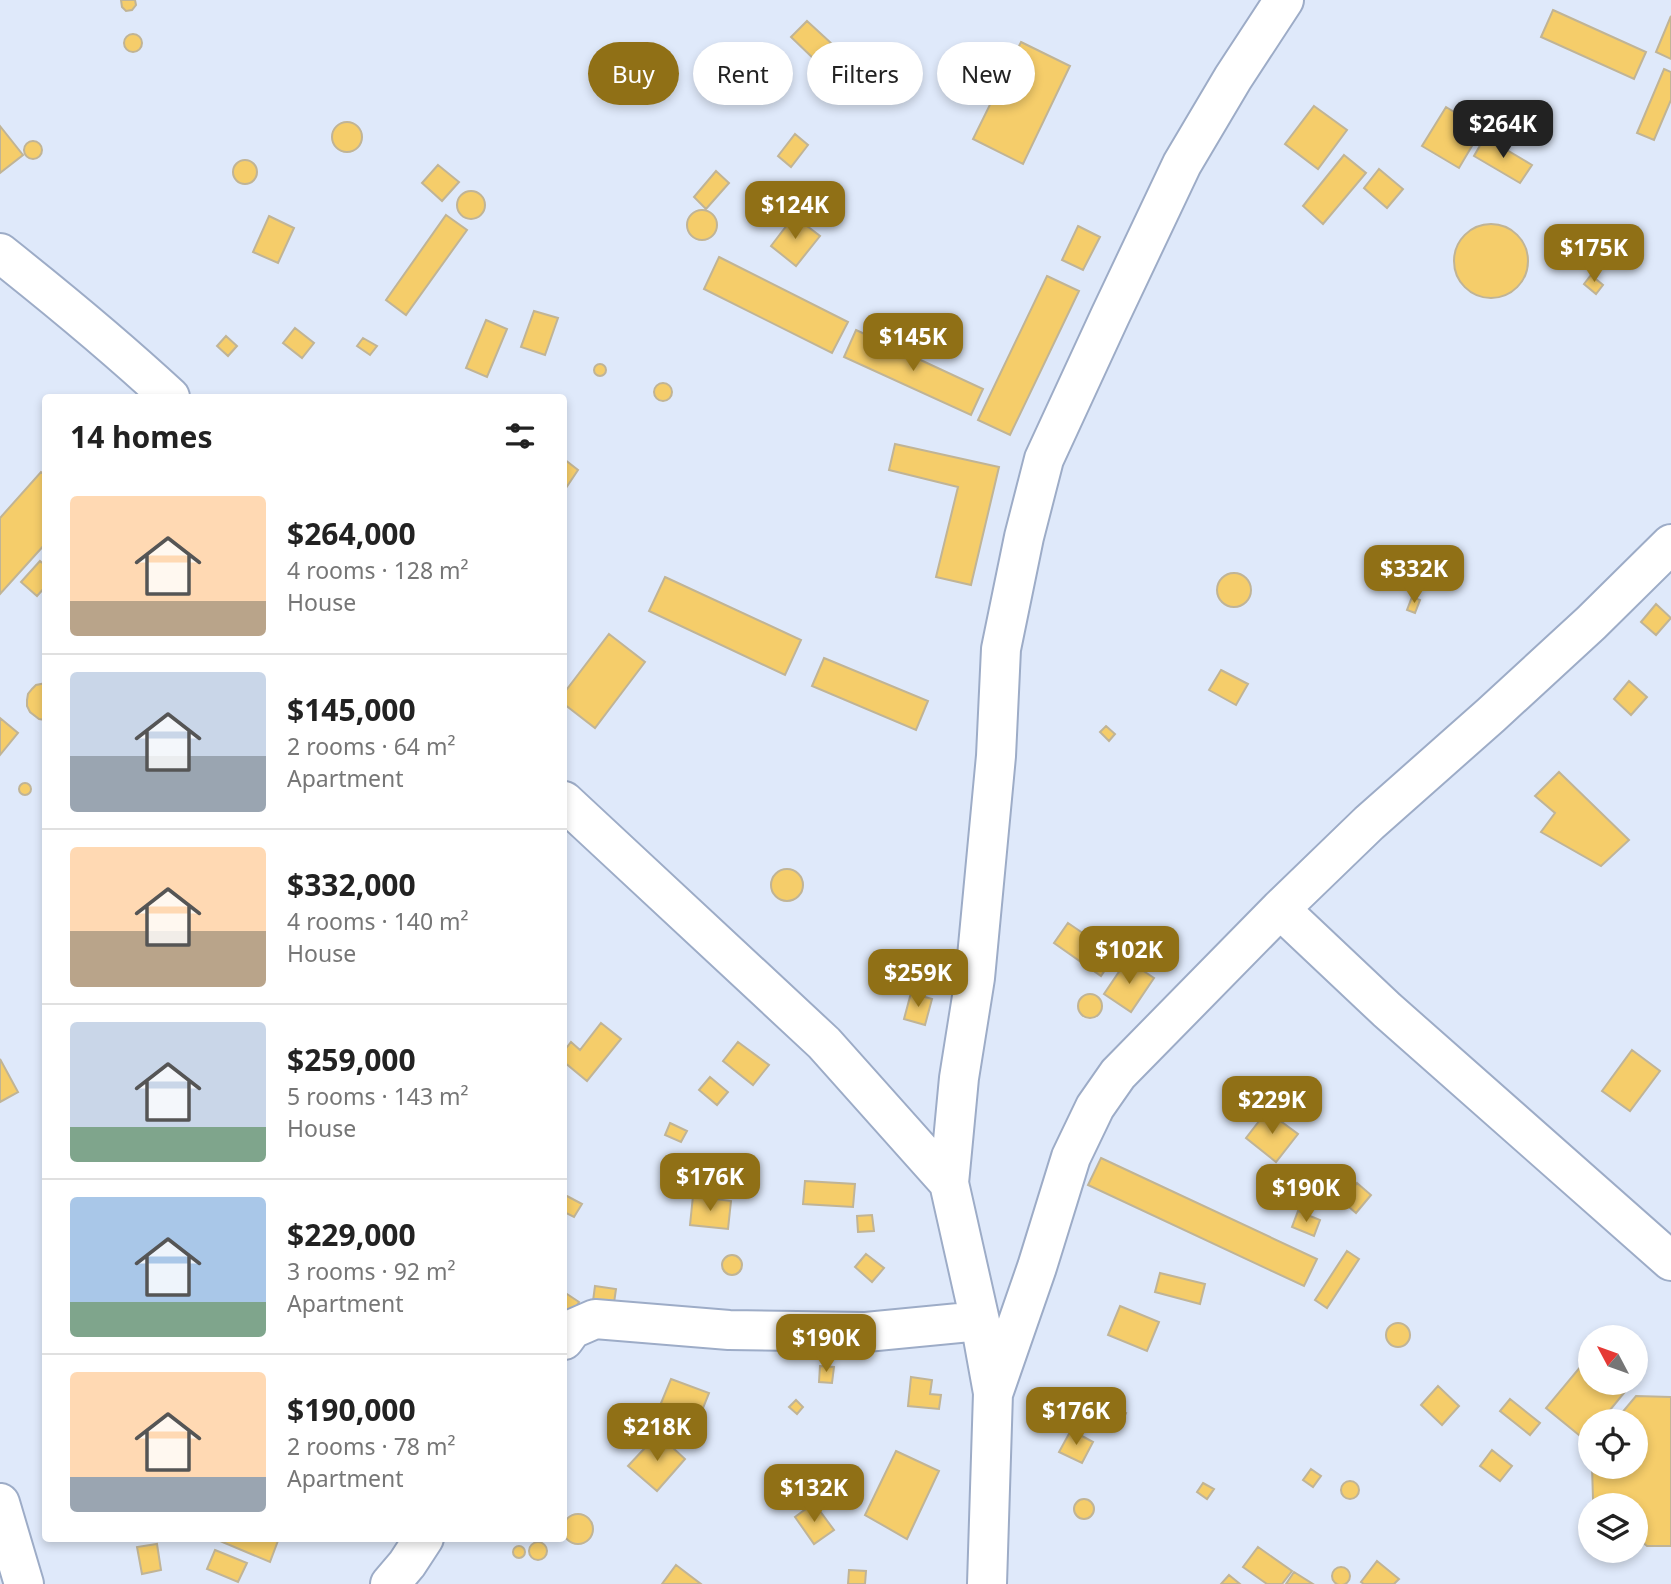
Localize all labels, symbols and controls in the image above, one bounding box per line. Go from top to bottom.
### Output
chip: Buy [588,42,679,105]
chip: Rent [693,42,793,105]
chip: Filters [807,42,923,105]
chip: New [937,42,1035,105]
pin: $264K [1454,100,1552,160]
text: $264K [1469,107,1537,139]
pin: $124K [746,182,844,241]
text: $124K [761,188,829,220]
pin: $175K [1545,224,1643,284]
text: $175K [1560,231,1628,263]
pin: $145K [864,314,962,373]
text: $145K [879,320,947,352]
text: 14 homes [70,416,213,457]
icon: filters [501,417,539,455]
text: $264,000 [287,513,416,554]
icon: home [126,524,210,608]
pin: $332K [1365,546,1463,605]
text: $332K [1380,552,1448,584]
text: 4 rooms · 128 m² [287,554,469,586]
text: House [287,586,356,618]
text: $145,000 [287,689,416,730]
icon: home [126,700,210,784]
text: 2 rooms · 64 m² [287,730,456,762]
text: Apartment [287,762,404,794]
text: $332,000 [287,864,416,905]
icon: home [126,875,210,959]
text: 4 rooms · 140 m² [287,905,469,937]
pin: $102K [1080,926,1178,986]
text: $102K [1095,933,1163,965]
text: House [287,937,356,969]
pin: $259K [869,950,967,1009]
text: $259K [884,956,952,988]
text: $259,000 [287,1039,416,1080]
icon: home [126,1050,210,1134]
pin: $229K [1223,1076,1321,1136]
text: 5 rooms · 143 m² [287,1080,469,1112]
text: $229K [1238,1083,1306,1115]
text: House [287,1112,356,1144]
pin: $176K [661,1154,759,1213]
text: $176K [676,1160,744,1192]
pin: $190K [1257,1164,1355,1224]
text: $190K [1272,1171,1340,1203]
text: $229,000 [287,1214,416,1255]
icon: home [126,1225,210,1309]
text: 3 rooms · 92 m² [287,1255,456,1287]
text: Apartment [287,1287,404,1319]
pin: $190K [777,1314,875,1374]
text: $190K [792,1321,860,1353]
north arrow [1578,1325,1648,1395]
map controls [1578,1325,1648,1563]
pin: $176K [1027,1388,1125,1447]
text: $190,000 [287,1389,416,1430]
text: $176K [1042,1394,1110,1426]
icon: home [126,1400,210,1484]
pin: $218K [608,1404,706,1463]
button: locate [1578,1409,1648,1479]
text: $218K [623,1410,691,1442]
text: 2 rooms · 78 m² [287,1430,456,1462]
text: Apartment [287,1462,404,1494]
pin: $132K [765,1464,863,1524]
text: $132K [780,1471,848,1503]
button: layers [1578,1493,1648,1563]

